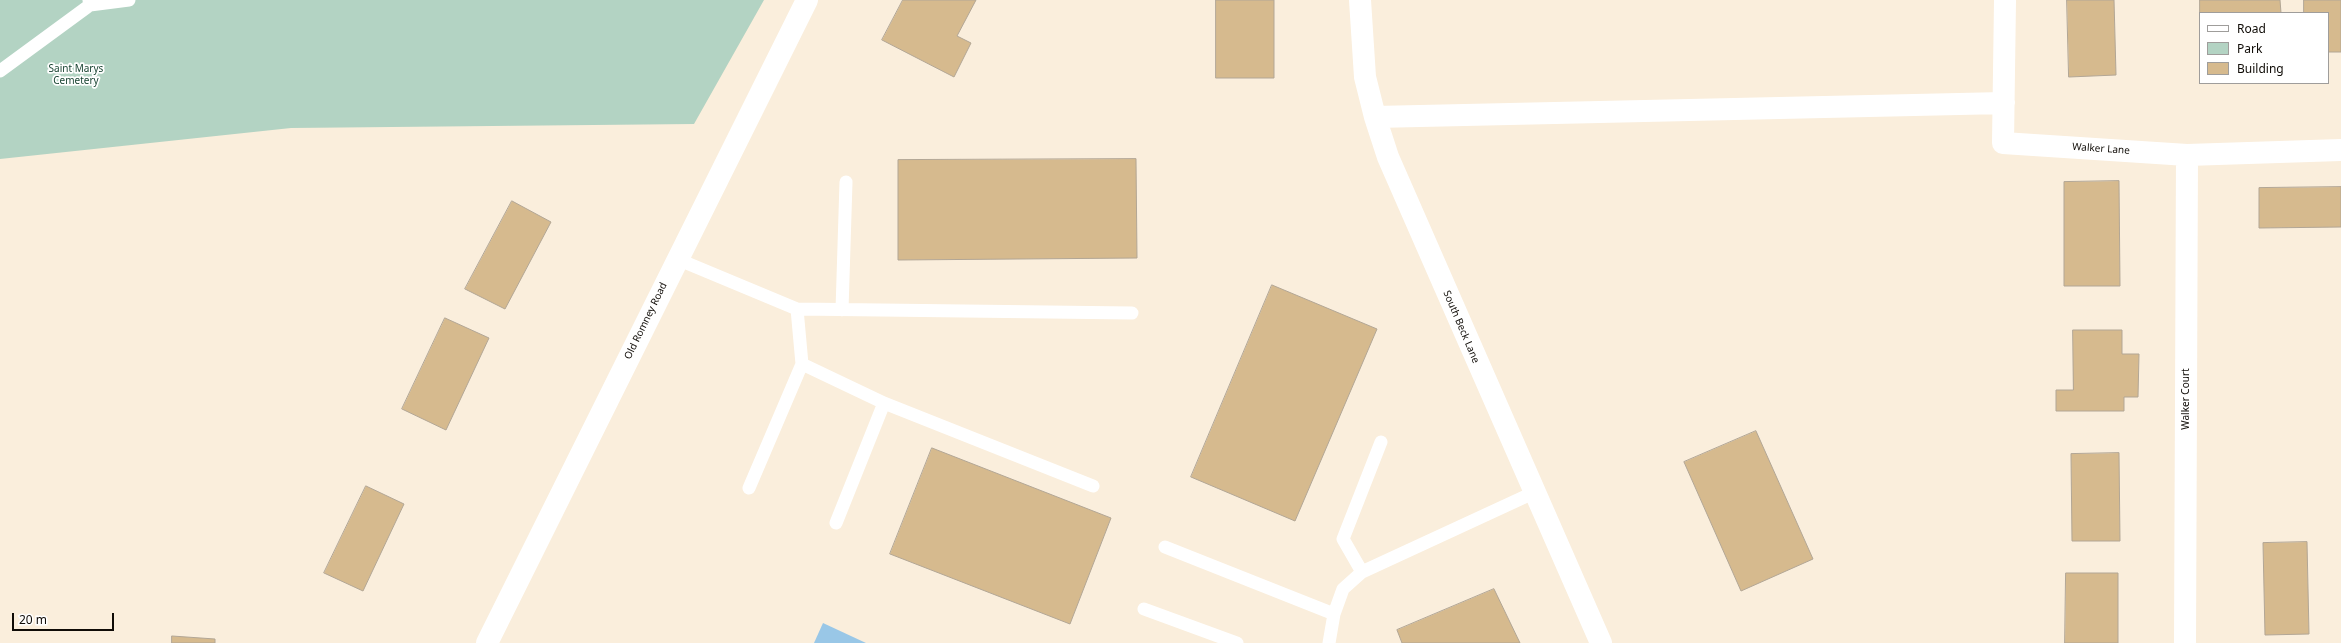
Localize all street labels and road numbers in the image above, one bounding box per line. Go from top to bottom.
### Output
street label: Walker Lane [2072,141,2130,157]
street label: Old Romney Road [622,281,670,361]
street label: South Beck Lane [1440,289,1482,365]
street label: Walker Court [2180,368,2192,430]

